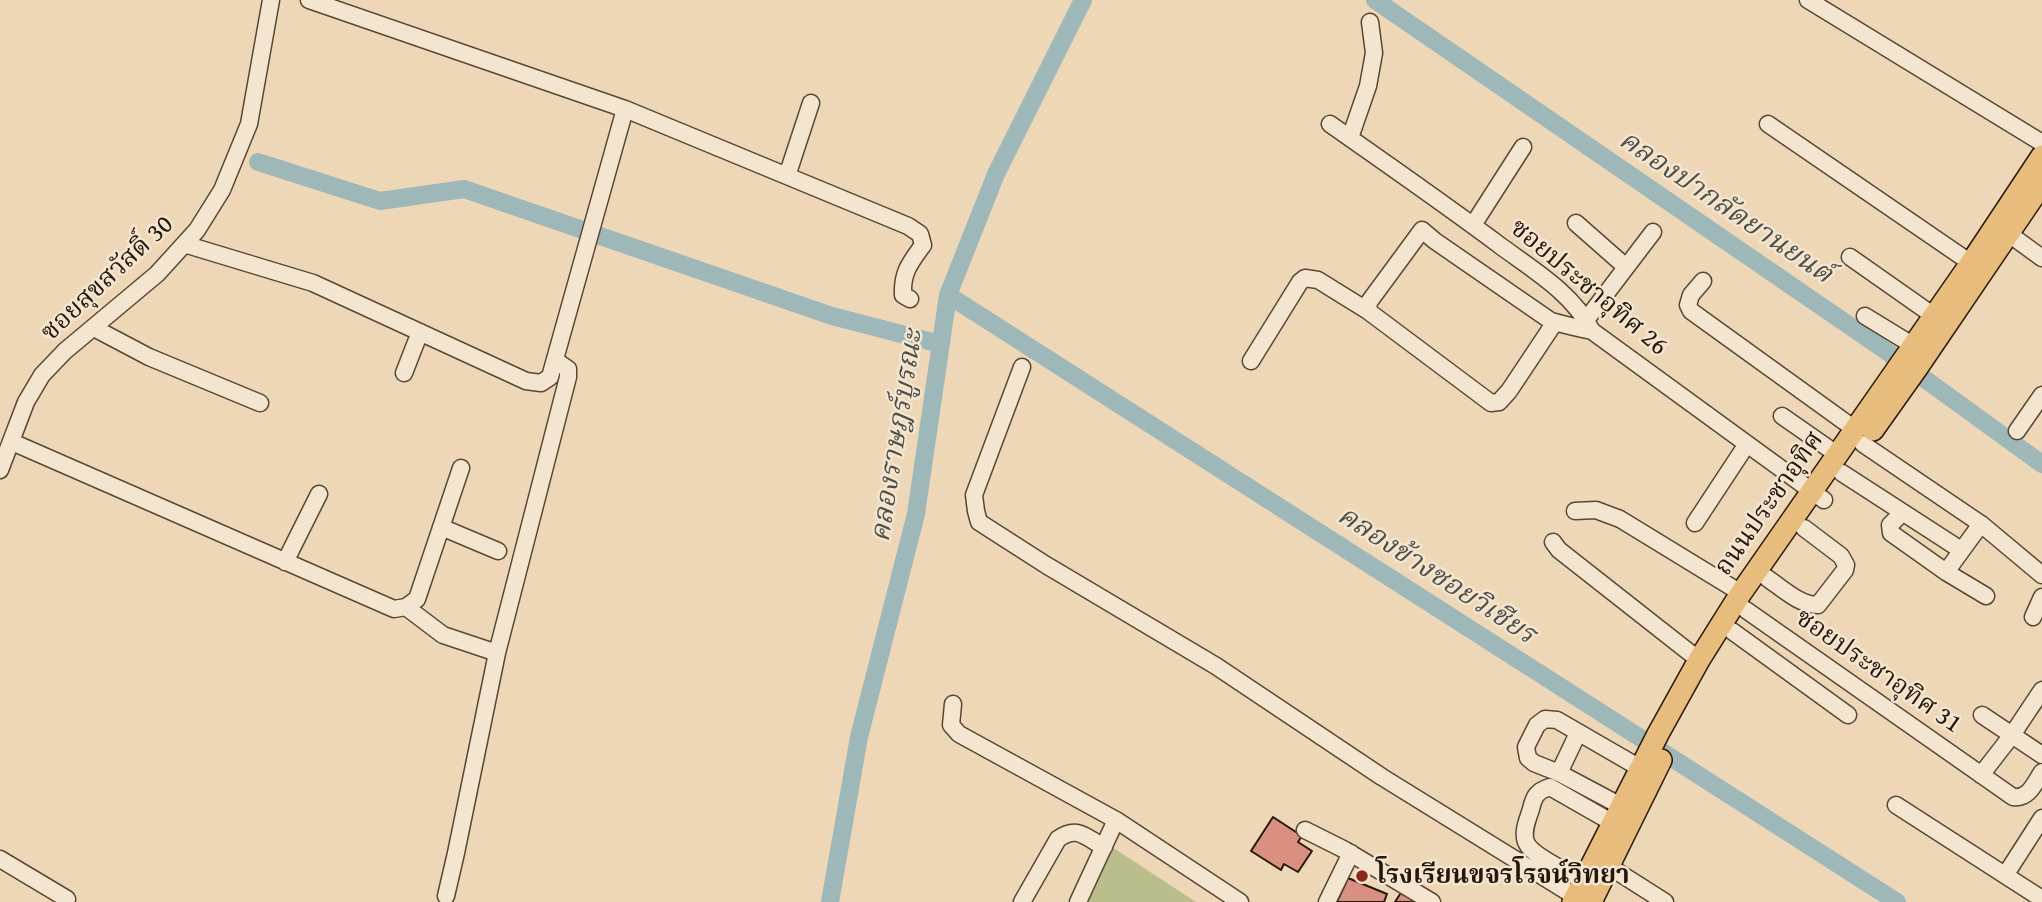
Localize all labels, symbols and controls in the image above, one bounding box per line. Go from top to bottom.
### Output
water label: คลองปากลัดยานยนต์ [1612,124,1838,292]
street label: ซอยสุขสวัสดิ์ 30 [35,210,181,348]
street label: ซอยประชาอุทิศ 26 [1503,213,1673,363]
water label: คลองราษฎร์บูรณะ [865,327,931,545]
street label: ถนนประชาอุทิศ [1709,426,1831,582]
water label: คลองข้างซอยวิเชียร [1331,499,1541,653]
street label: ซอยประชาอุทิศ 31 [1789,603,1967,741]
place label: โรงเรียนขจรโรจน์วิทยา [1376,860,1630,892]
marker: โรงเรียนขจรโรจน์วิทยา [1354,868,1370,884]

